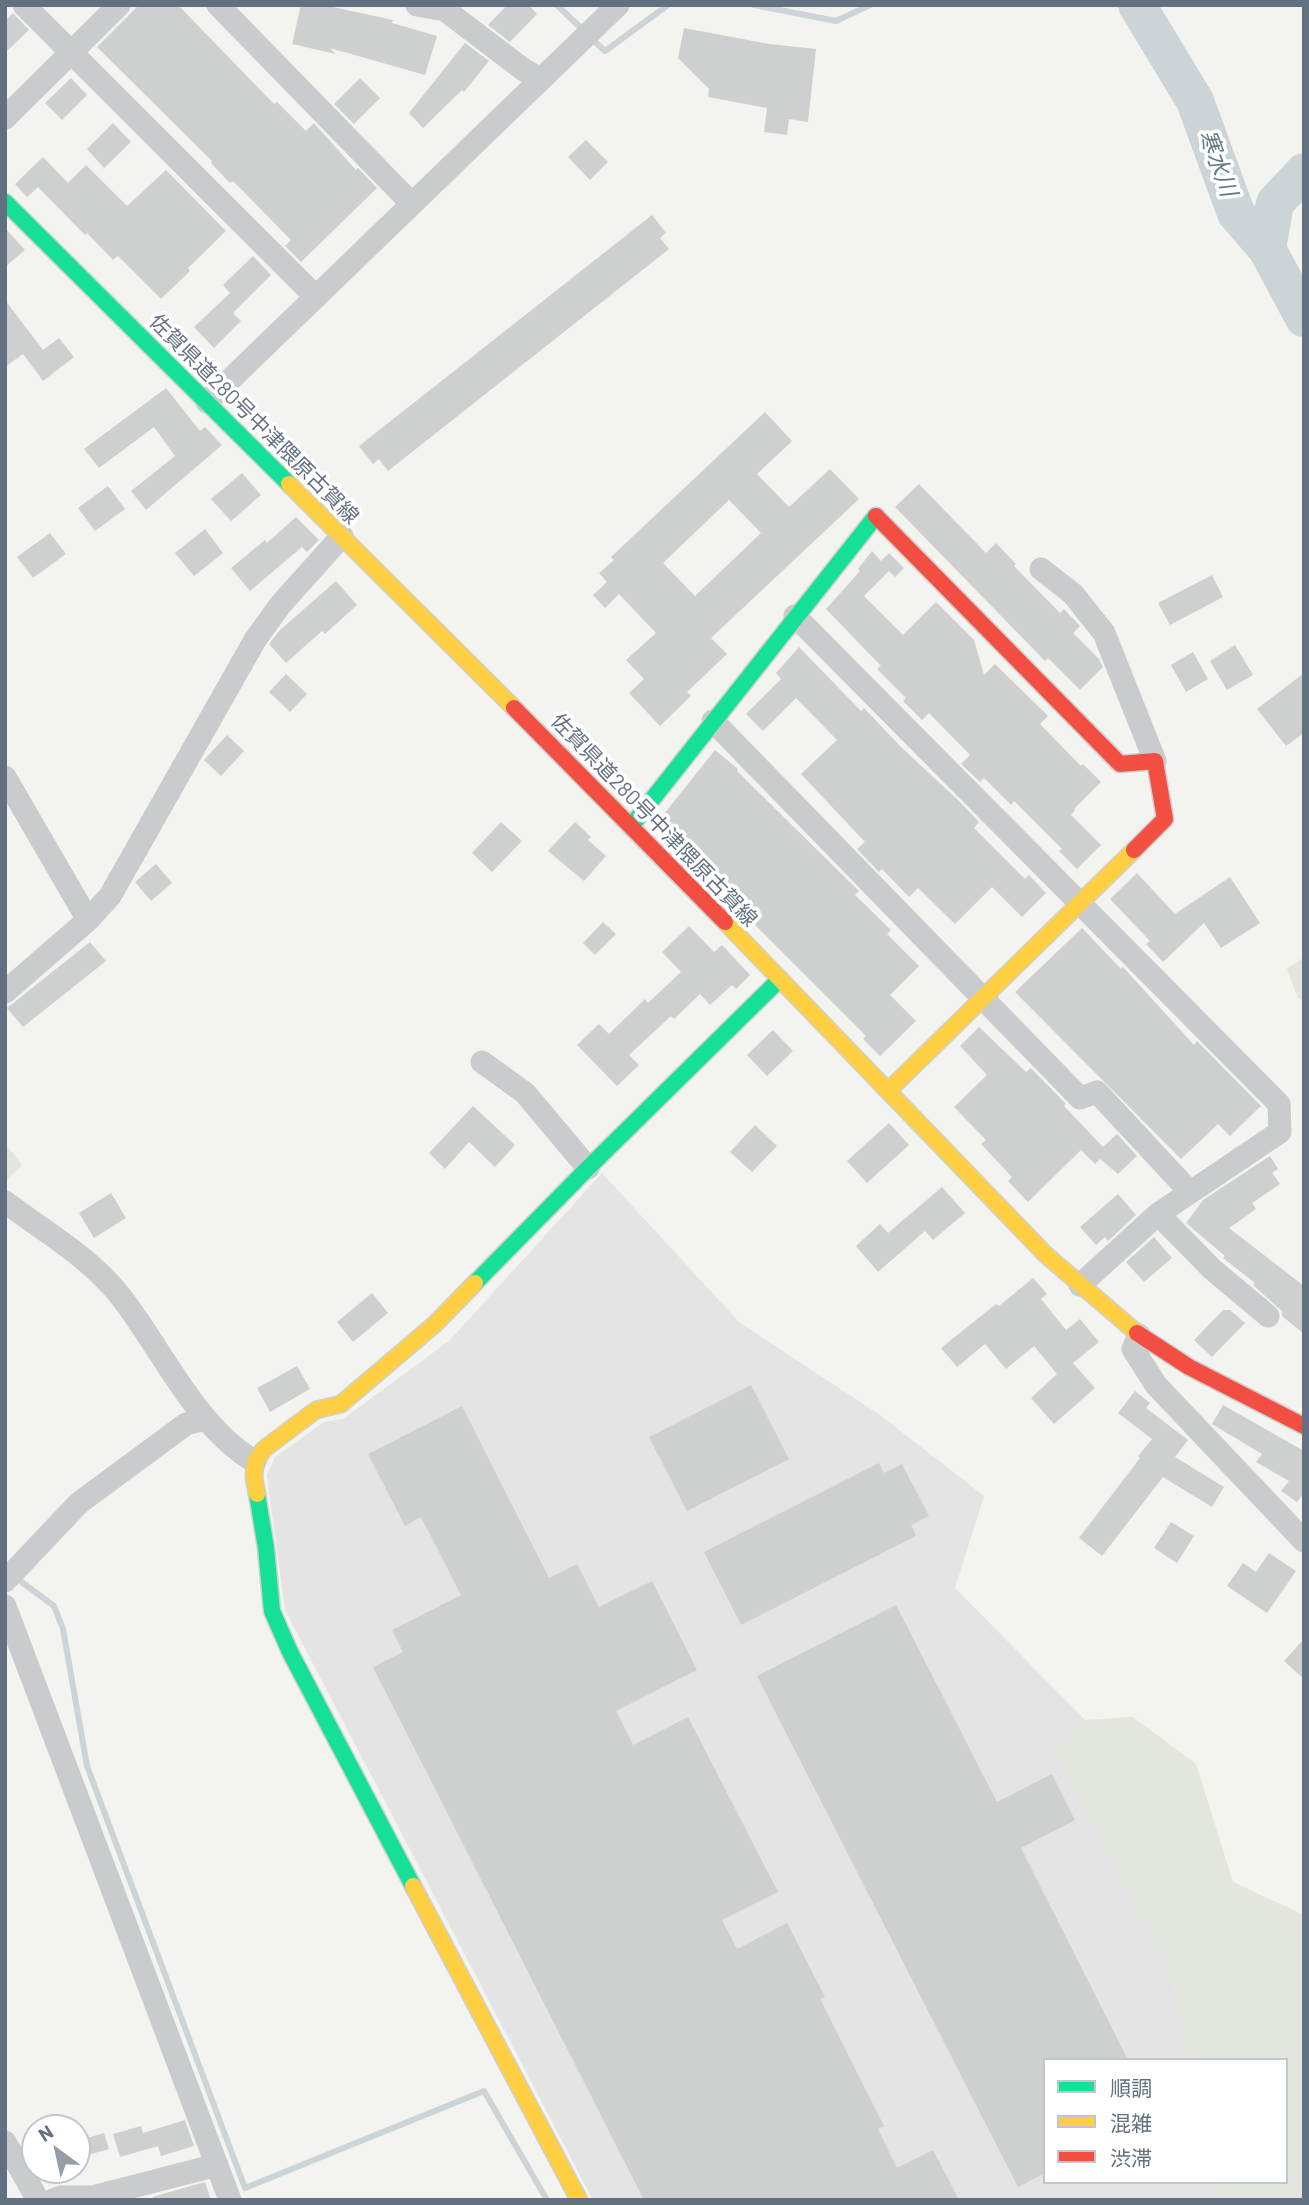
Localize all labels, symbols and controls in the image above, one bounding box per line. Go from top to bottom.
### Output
water label: 寒水川 [1193,126,1243,200]
street label: 佐賀県道280号中津隈原古賀線 [144,309,364,529]
street label: 佐賀県道280号中津隈原古賀線 [546,708,762,932]
legend [1043,2058,1288,2184]
text: 順調 [1110,2075,1152,2100]
text: 混雑 [1110,2110,1152,2135]
north arrow [21,2114,91,2184]
text: N [34,2120,57,2146]
text: 渋滞 [1110,2145,1152,2170]

